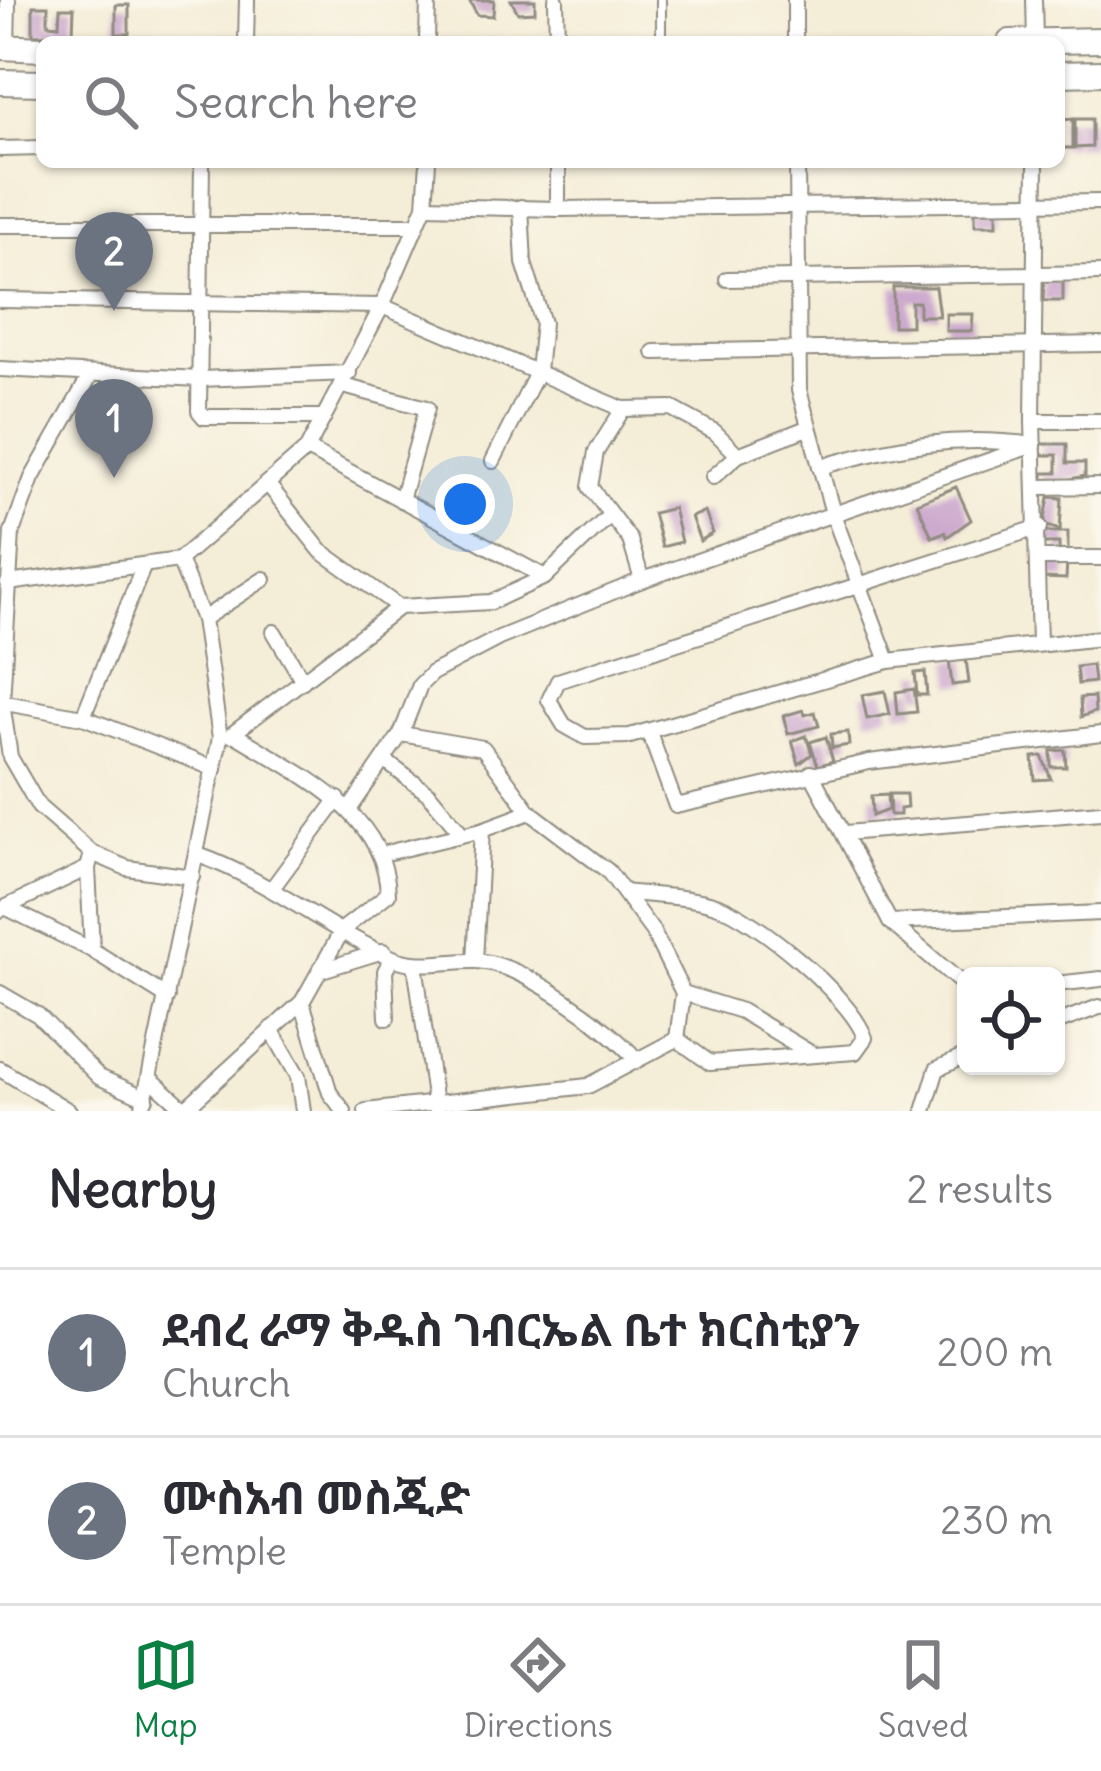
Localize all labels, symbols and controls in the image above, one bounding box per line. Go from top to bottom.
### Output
search box [36,36,1065,168]
icon: search [78,69,144,135]
text: Search here [174,74,418,130]
pin: 2 [75,212,153,311]
pin: 1 [75,379,153,478]
your location [435,474,495,534]
map controls [957,967,1065,1075]
button: locate [957,967,1065,1075]
text: Nearby [48,1157,217,1221]
text: 2 results [906,1165,1053,1214]
text: ደብረ ራማ ቅዱስ ገብርኤል ቤተ ክርስቲያን [162,1302,861,1358]
text: 1 [79,1328,95,1377]
text: 200 m [937,1328,1053,1377]
text: Church [162,1359,291,1408]
text: ሙስአብ መስጂድ [162,1470,470,1526]
text: 2 [76,1496,98,1545]
text: 230 m [940,1496,1053,1545]
text: Temple [162,1527,287,1576]
tab: Map [133,1632,199,1746]
tab: Directions [464,1632,613,1746]
tab: Saved [878,1632,968,1746]

